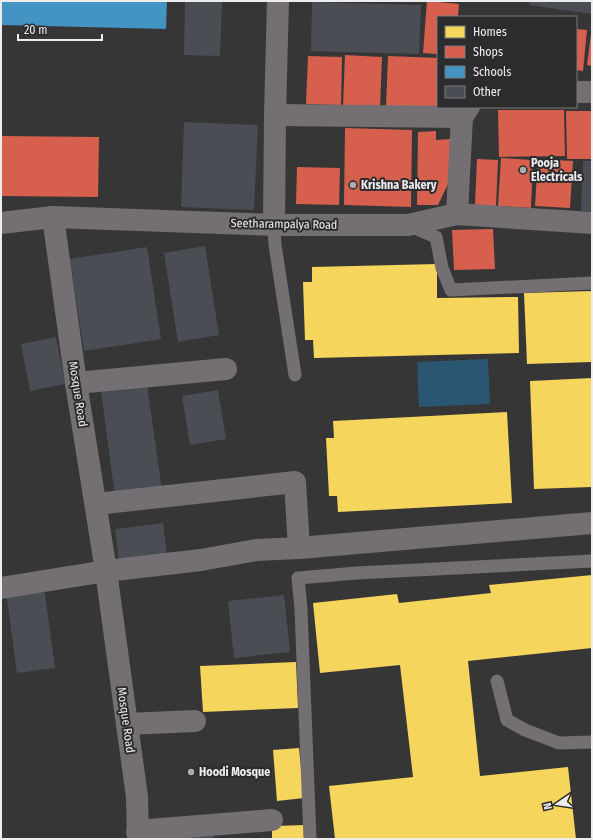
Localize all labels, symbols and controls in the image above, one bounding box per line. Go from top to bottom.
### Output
scale bar [18,16,102,42]
legend [437,16,577,108]
text: 20 m [24,23,48,37]
text: Homes [473,25,507,39]
text: Shops [473,45,503,59]
text: Schools [473,65,511,79]
text: Other [473,85,502,99]
place label: Pooja Electricals [531,156,583,184]
marker: Pooja Electricals [518,165,528,175]
place label: Krishna Bakery [361,178,437,192]
marker: Krishna Bakery [348,180,358,190]
street label: Seetharampalya Road [231,216,337,232]
street label: Mosque Road [66,360,90,428]
street label: Mosque Road [114,686,138,754]
place label: Hoodi Mosque [199,765,270,779]
marker: Hoodi Mosque [186,767,196,777]
north arrow [537,784,577,824]
text: N [541,801,555,811]

